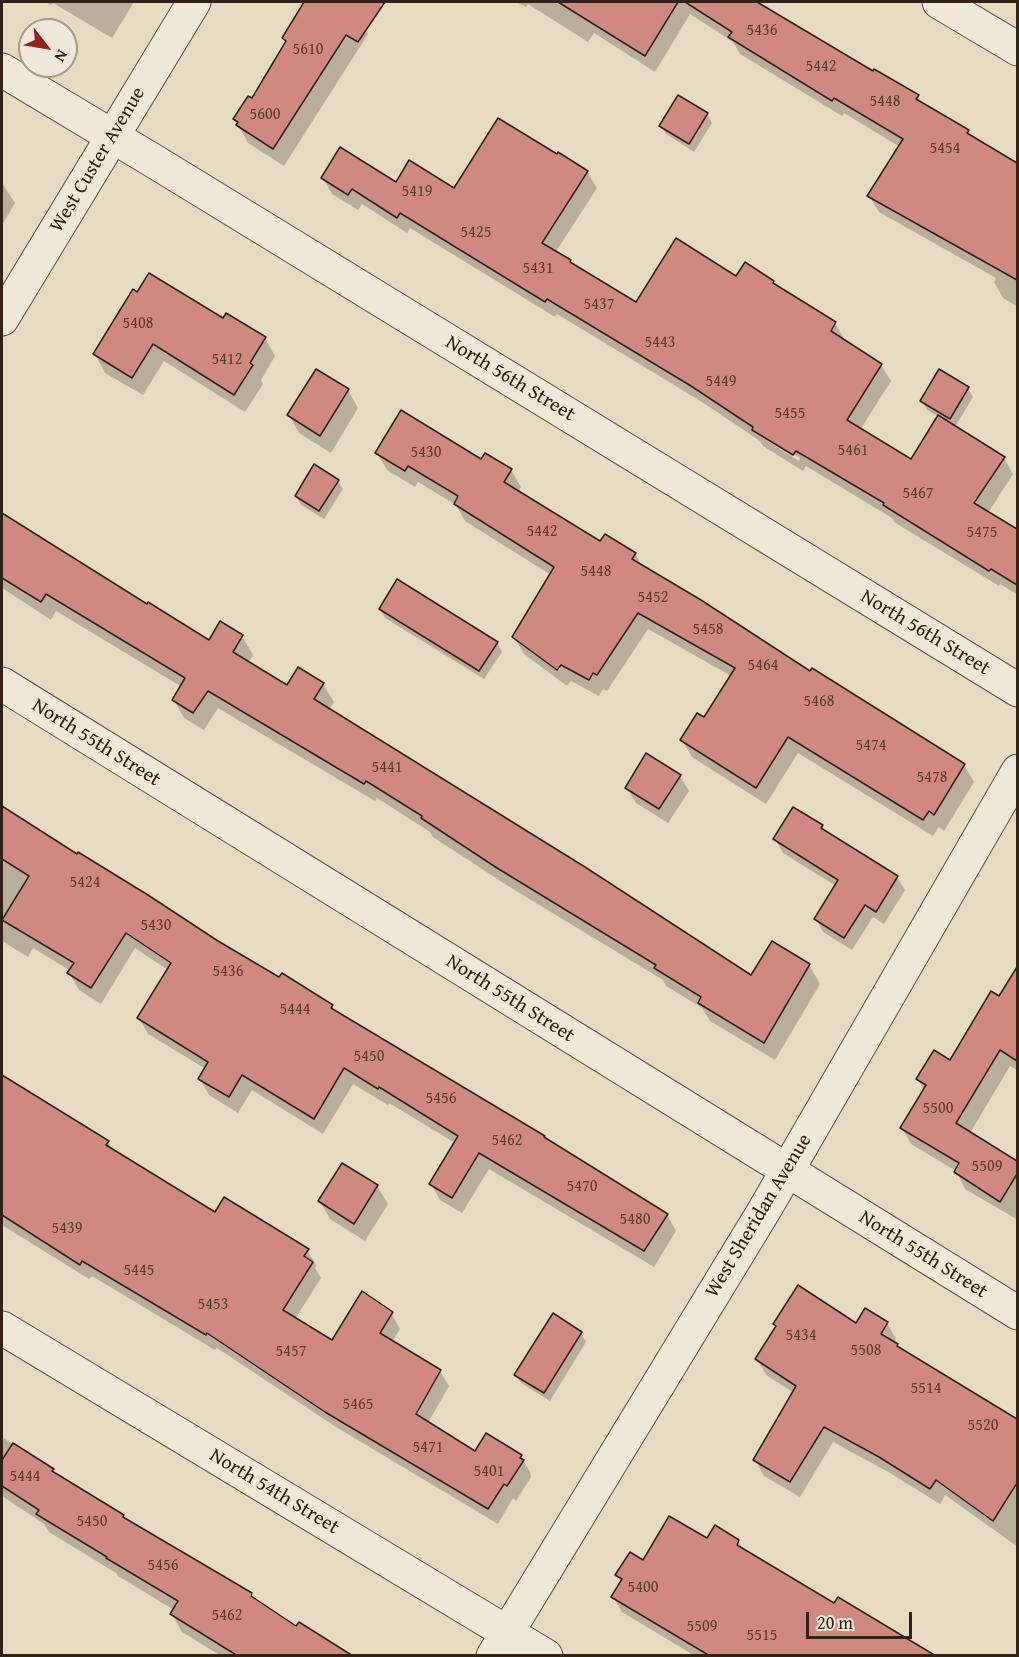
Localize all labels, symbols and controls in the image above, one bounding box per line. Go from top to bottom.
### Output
north arrow [18,18,78,78]
house number: 5436 [747,21,777,41]
house number: 5610 [293,40,323,60]
text: N [49,45,75,67]
house number: 5442 [806,57,836,77]
street label: West Custer Avenue [45,83,151,237]
house number: 5448 [870,92,900,112]
house number: 5600 [250,105,280,125]
house number: 5454 [930,139,960,159]
house number: 5419 [402,182,432,202]
house number: 5425 [461,223,491,243]
house number: 5431 [523,259,553,279]
house number: 5437 [584,295,614,315]
house number: 5408 [123,314,153,334]
street label: North 56th Street [441,331,579,427]
house number: 5443 [645,333,675,353]
house number: 5412 [212,350,242,370]
house number: 5449 [706,372,736,392]
house number: 5455 [775,404,805,424]
house number: 5461 [838,441,868,461]
house number: 5430 [411,443,441,463]
house number: 5467 [903,484,933,504]
house number: 5442 [527,522,557,542]
house number: 5475 [967,523,997,543]
house number: 5448 [581,562,611,582]
street label: North 56th Street [856,585,994,681]
house number: 5452 [638,588,668,608]
house number: 5458 [693,620,723,640]
house number: 5464 [748,656,778,676]
house number: 5468 [804,692,834,712]
street label: North 55th Street [27,694,165,792]
house number: 5474 [856,736,886,756]
house number: 5441 [372,758,402,778]
house number: 5478 [917,768,947,788]
house number: 5424 [70,873,100,893]
house number: 5430 [141,916,171,936]
street label: North 55th Street [441,950,579,1048]
house number: 5436 [213,962,243,982]
house number: 5444 [280,1000,310,1020]
house number: 5450 [354,1047,384,1067]
house number: 5456 [426,1089,456,1109]
house number: 5500 [923,1099,953,1119]
street label: West Sheridan Avenue [701,1130,817,1302]
house number: 5462 [492,1131,522,1151]
house number: 5509 [972,1157,1002,1177]
house number: 5470 [567,1177,597,1197]
street label: North 55th Street [854,1206,992,1304]
house number: 5480 [620,1210,650,1230]
house number: 5439 [52,1219,82,1239]
house number: 5445 [124,1261,154,1281]
house number: 5453 [198,1295,228,1315]
house number: 5434 [786,1326,816,1346]
house number: 5508 [851,1341,881,1361]
house number: 5457 [276,1342,306,1362]
house number: 5514 [911,1379,941,1399]
house number: 5465 [343,1395,373,1415]
house number: 5520 [968,1416,998,1436]
house number: 5471 [413,1438,443,1458]
street label: North 54th Street [205,1444,343,1540]
house number: 5401 [474,1462,504,1482]
house number: 5444 [10,1467,40,1487]
house number: 5450 [77,1512,107,1532]
house number: 5456 [148,1556,178,1576]
house number: 5400 [628,1578,658,1598]
scale bar [809,1600,916,1638]
house number: 5462 [212,1606,242,1626]
text: 20 m [817,1609,853,1636]
house number: 5509 [687,1617,717,1637]
house number: 5515 [747,1626,777,1646]

